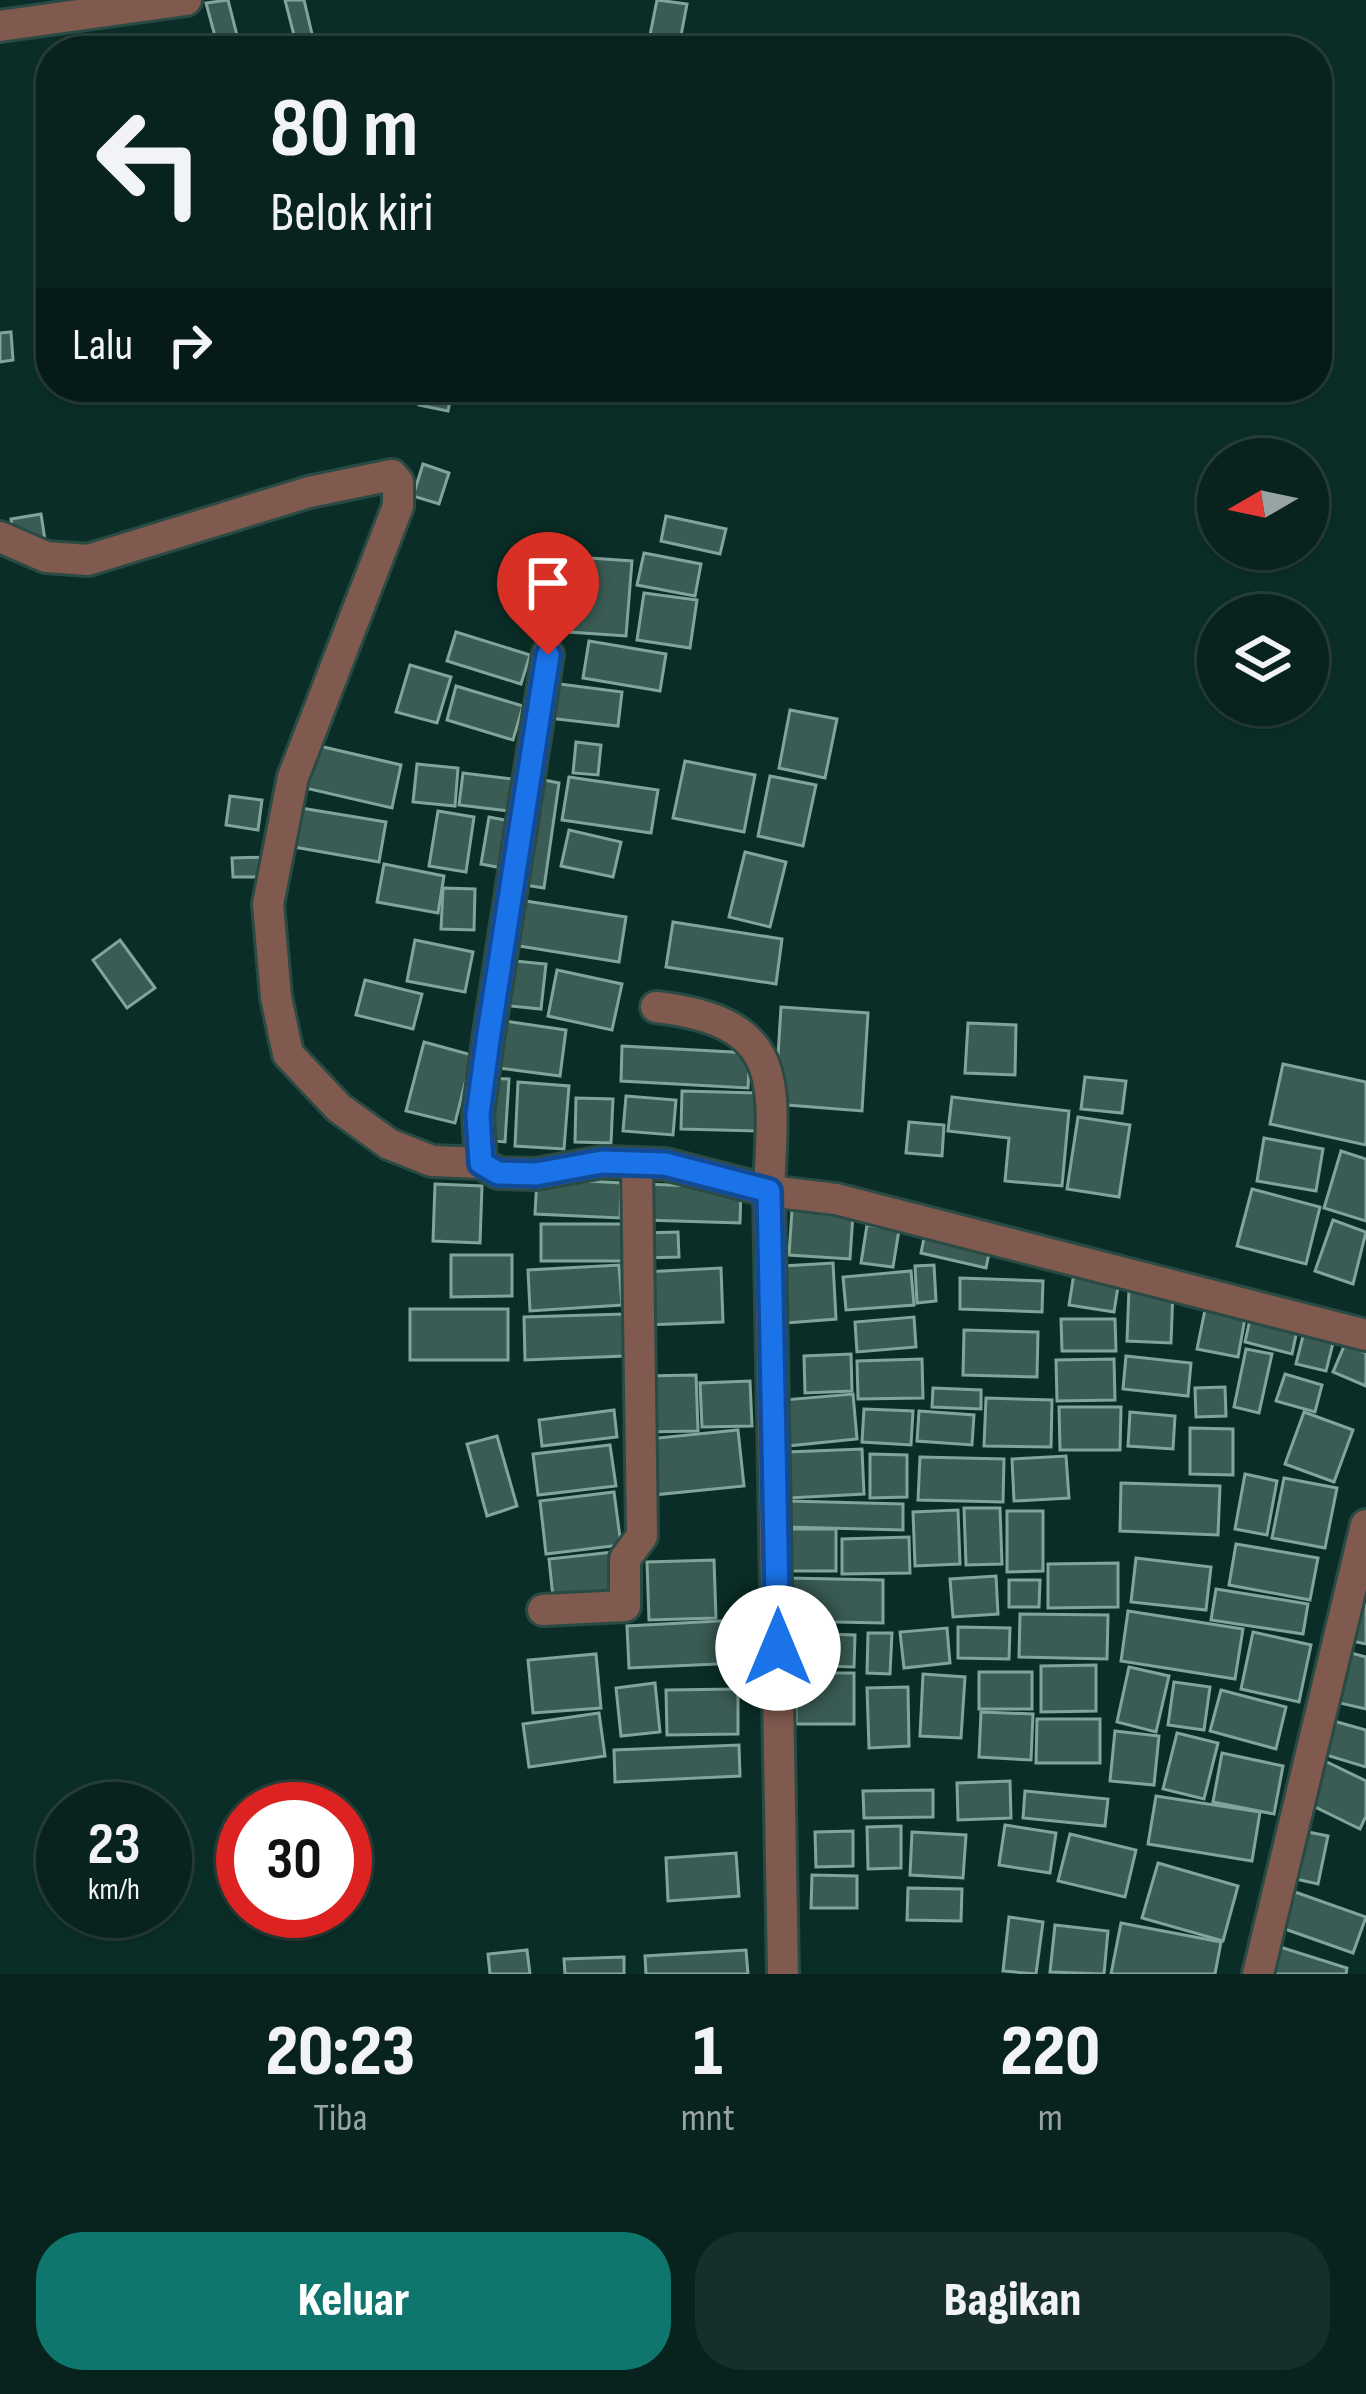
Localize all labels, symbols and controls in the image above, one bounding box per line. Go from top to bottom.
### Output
text: 80 m [270,79,418,180]
icon: left [72,84,228,240]
text: Belok kiri [270,181,434,246]
icon: right [157,312,223,378]
text: Lalu [72,318,133,373]
north arrow [1197,438,1329,570]
map controls [1197,438,1329,726]
pin [497,532,599,655]
icon: arrive [515,550,581,616]
button: layers [1197,594,1329,726]
position arrow [715,1585,841,1711]
speed limit sign: 30 [216,1782,372,1938]
text: 23 [87,1809,141,1881]
text: km/h [88,1872,140,1908]
text: 20:23 [266,2009,415,2096]
text: 1 [693,2009,723,2096]
text: 220 [1000,2009,1100,2096]
text: Tiba [313,2095,368,2142]
text: mnt [681,2095,735,2142]
text: m [1038,2095,1063,2142]
button: Keluar [36,2232,671,2370]
button: Bagikan [695,2232,1330,2370]

